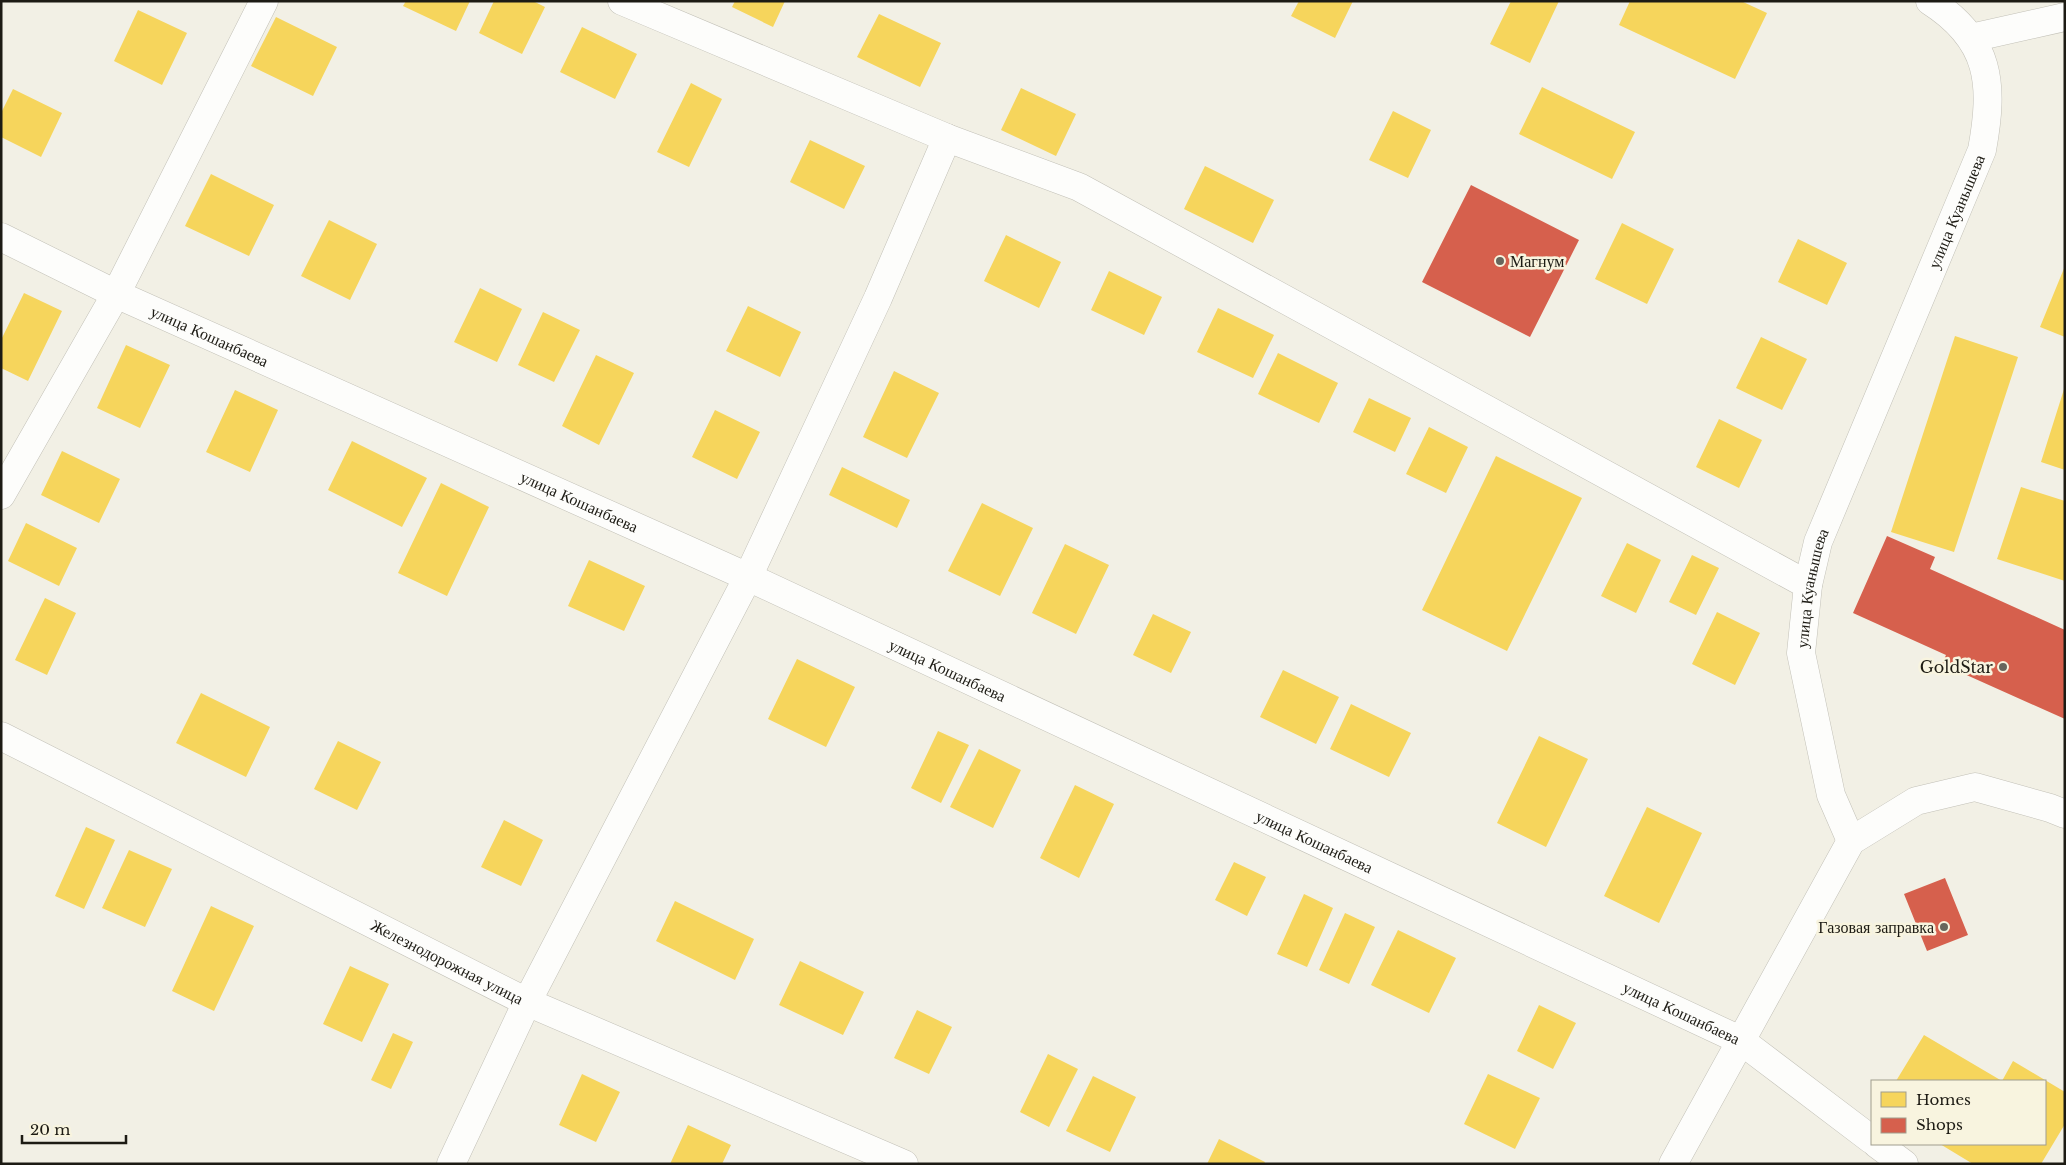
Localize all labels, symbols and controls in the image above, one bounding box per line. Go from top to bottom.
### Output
street label: улица Куанышева [1924,152,1989,272]
place label: Магнум [1510,251,1564,271]
marker: Магнум [1494,255,1506,267]
street label: улица Кошанбаева [148,301,272,371]
street label: улица Кошанбаева [517,466,641,537]
street label: улица Куанышева [1792,525,1833,649]
street label: улица Кошанбаева [886,634,1009,706]
place label: GoldStar [1920,657,1993,677]
marker: GoldStar [1997,661,2009,673]
street label: улица Кошанбаева [1253,806,1376,877]
street label: Железнодорожная улица [368,915,527,1009]
place label: Газовая заправка [1818,917,1934,937]
marker: Газовая заправка [1938,921,1950,933]
street label: улица Кошанбаева [1620,977,1743,1049]
legend [1871,1080,2046,1145]
text: Homes [1916,1090,1971,1109]
scale bar [22,1112,126,1144]
text: Shops [1916,1115,1963,1134]
text: 20 m [30,1120,70,1139]

